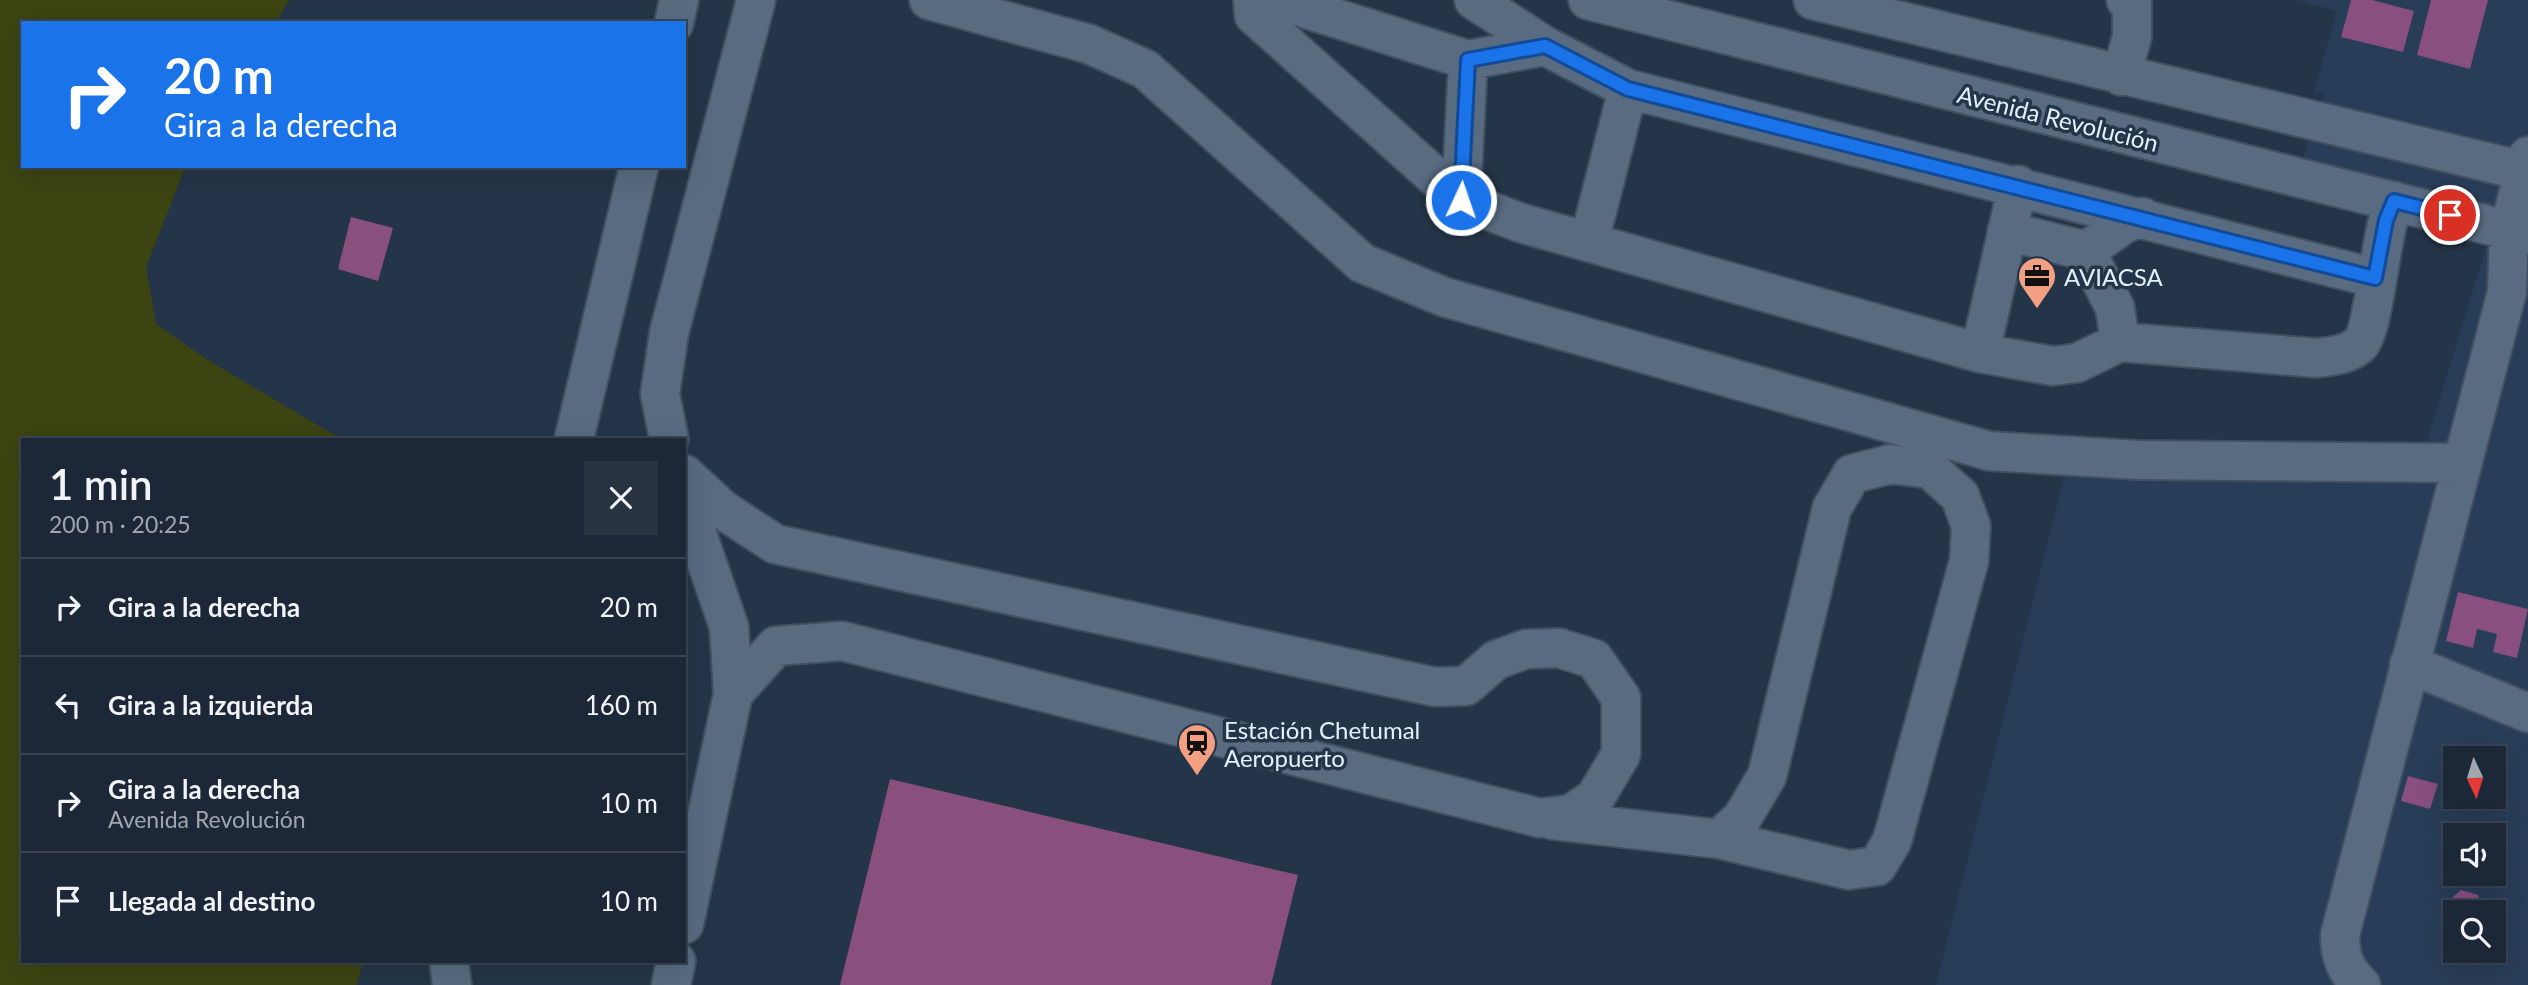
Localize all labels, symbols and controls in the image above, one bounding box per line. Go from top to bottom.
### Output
text: 20 m [164,46,274,104]
icon: right [49,49,140,140]
street label: Avenida Revolución [1954,79,2162,157]
text: Gira a la derecha [164,105,398,144]
position arrow [1424,163,1498,237]
pin [2420,185,2480,245]
icon: arrive [2431,196,2469,234]
office icon: AVIACSA [2016,255,2058,310]
place label: AVIACSA [2064,262,2163,291]
text: 1 min [49,459,153,509]
button: close [584,461,658,535]
text: 200 m · 20:25 [49,510,191,538]
icon: right [49,588,87,626]
text: Gira a la derecha [108,591,300,623]
text: 20 m [600,591,658,623]
icon: left [49,686,87,724]
text: Gira a la izquierda [108,689,314,721]
text: 160 m [585,689,658,721]
place label: Estación Chetumal Aeropuerto [1224,715,1420,772]
station icon: Estación Chetumal Aeropuerto [1176,722,1218,777]
north arrow [2443,746,2506,808]
map controls [2443,746,2506,963]
text: Gira a la derecha [108,773,300,805]
icon: right [49,784,87,822]
text: 10 m [600,787,658,819]
text: Avenida Revolución [108,805,306,833]
button: sound [2443,823,2506,886]
icon: arrive [49,882,87,920]
text: Llegada al destino [108,885,315,917]
text: 10 m [600,885,658,917]
button: search [2443,900,2506,963]

